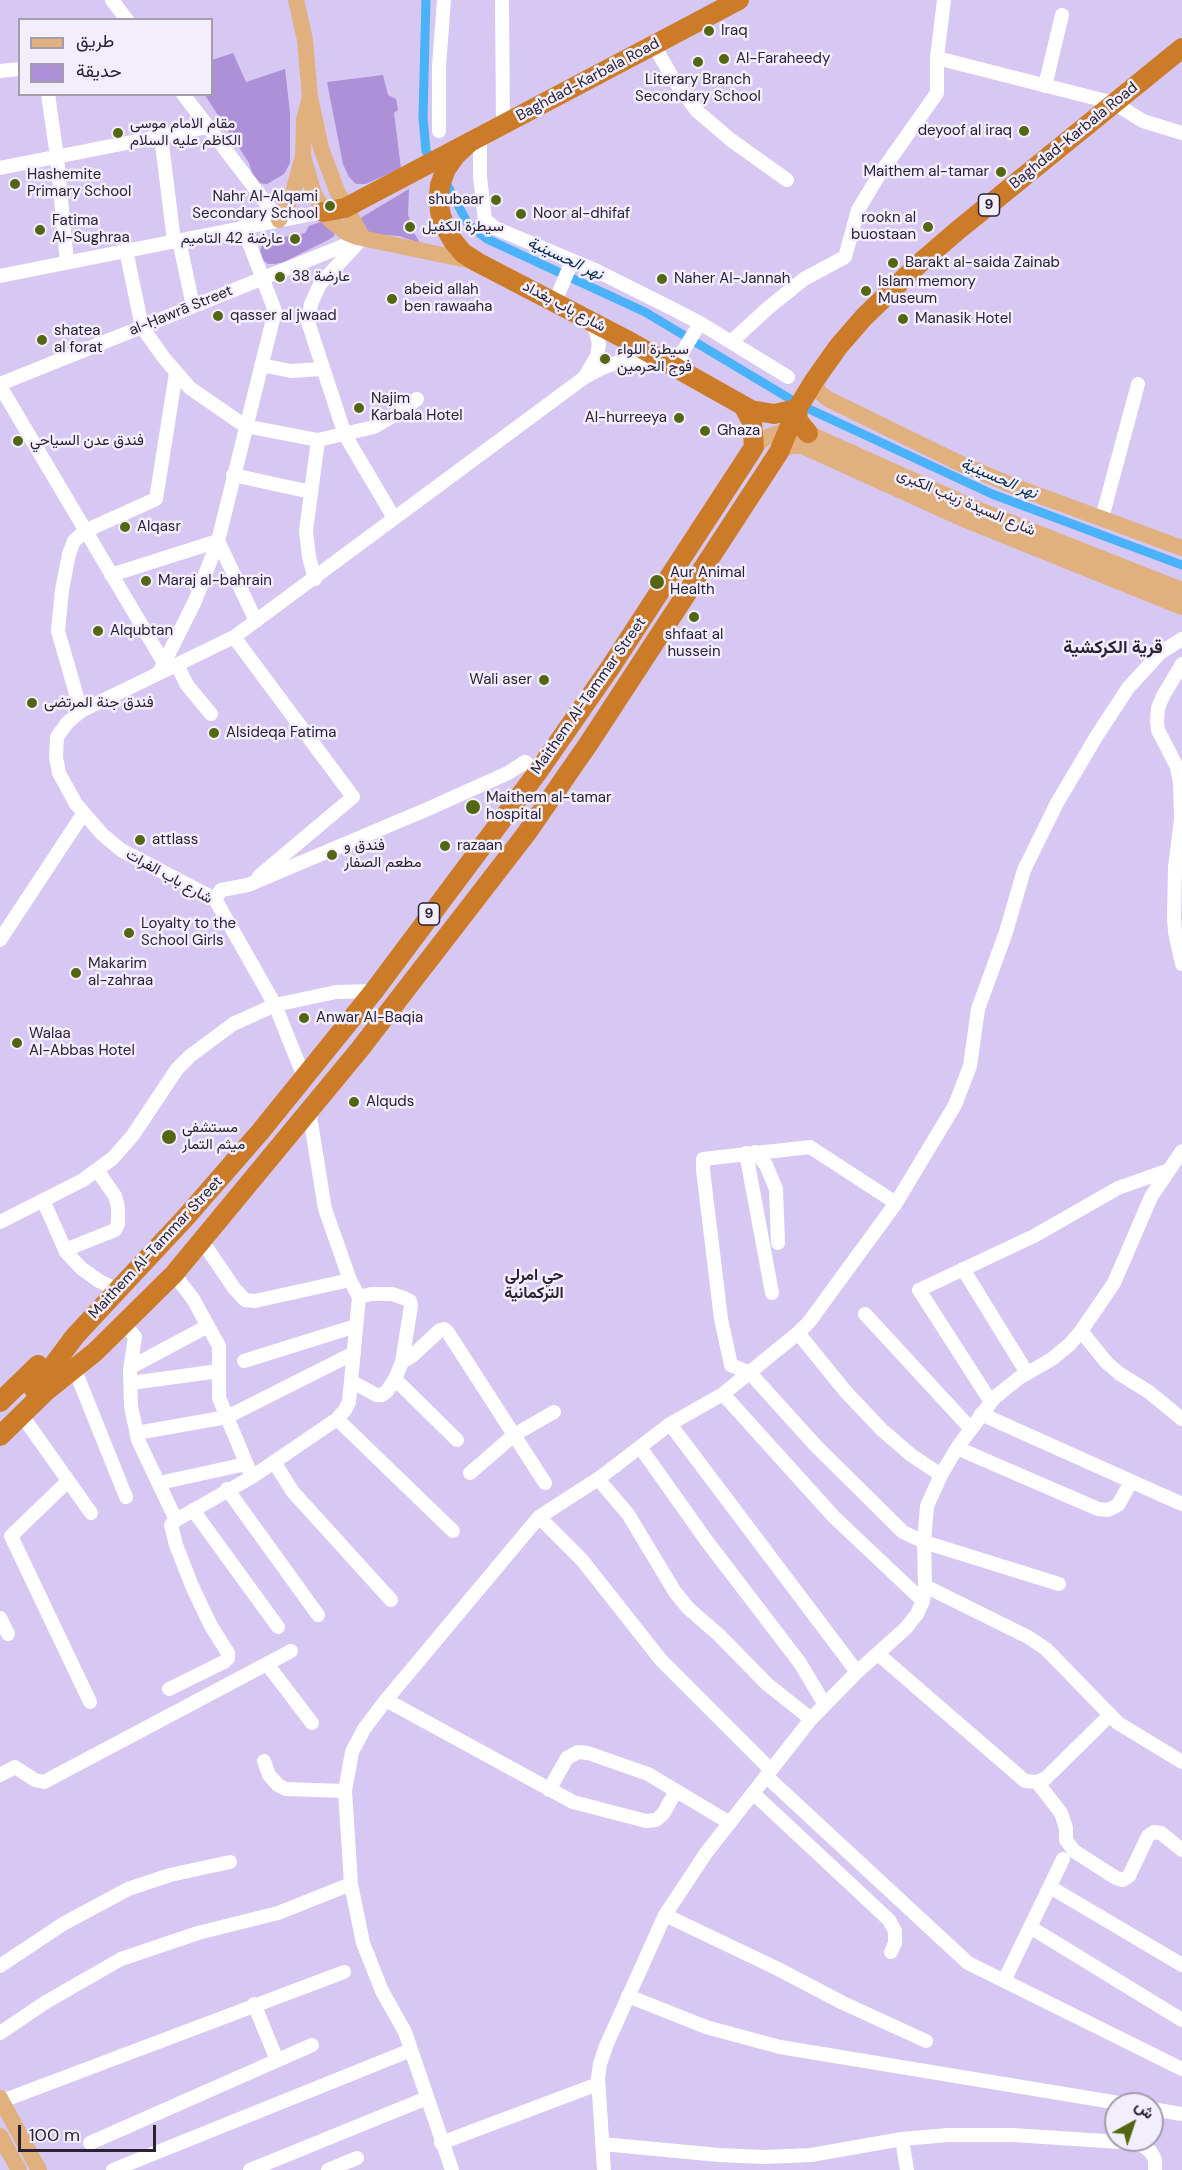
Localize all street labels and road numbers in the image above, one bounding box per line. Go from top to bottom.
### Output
street label: Baghdad-Karbala Road [513,35,663,125]
street label: Baghdad-Karbala Road [1006,79,1142,193]
road number: 9 [978,194,1000,216]
street label: شارع باب بغداد [519,278,609,336]
street label: al-Ḥawrā Street [127,282,235,340]
street label: شارع السيدة زينب الكبرى [894,466,1038,540]
street label: Maithem Al-Tammar Street [528,614,650,778]
street label: شارع باب الفرات [123,846,215,908]
road number: 9 [418,903,440,925]
street label: Maithem Al-Tammar Street [85,1173,227,1323]

